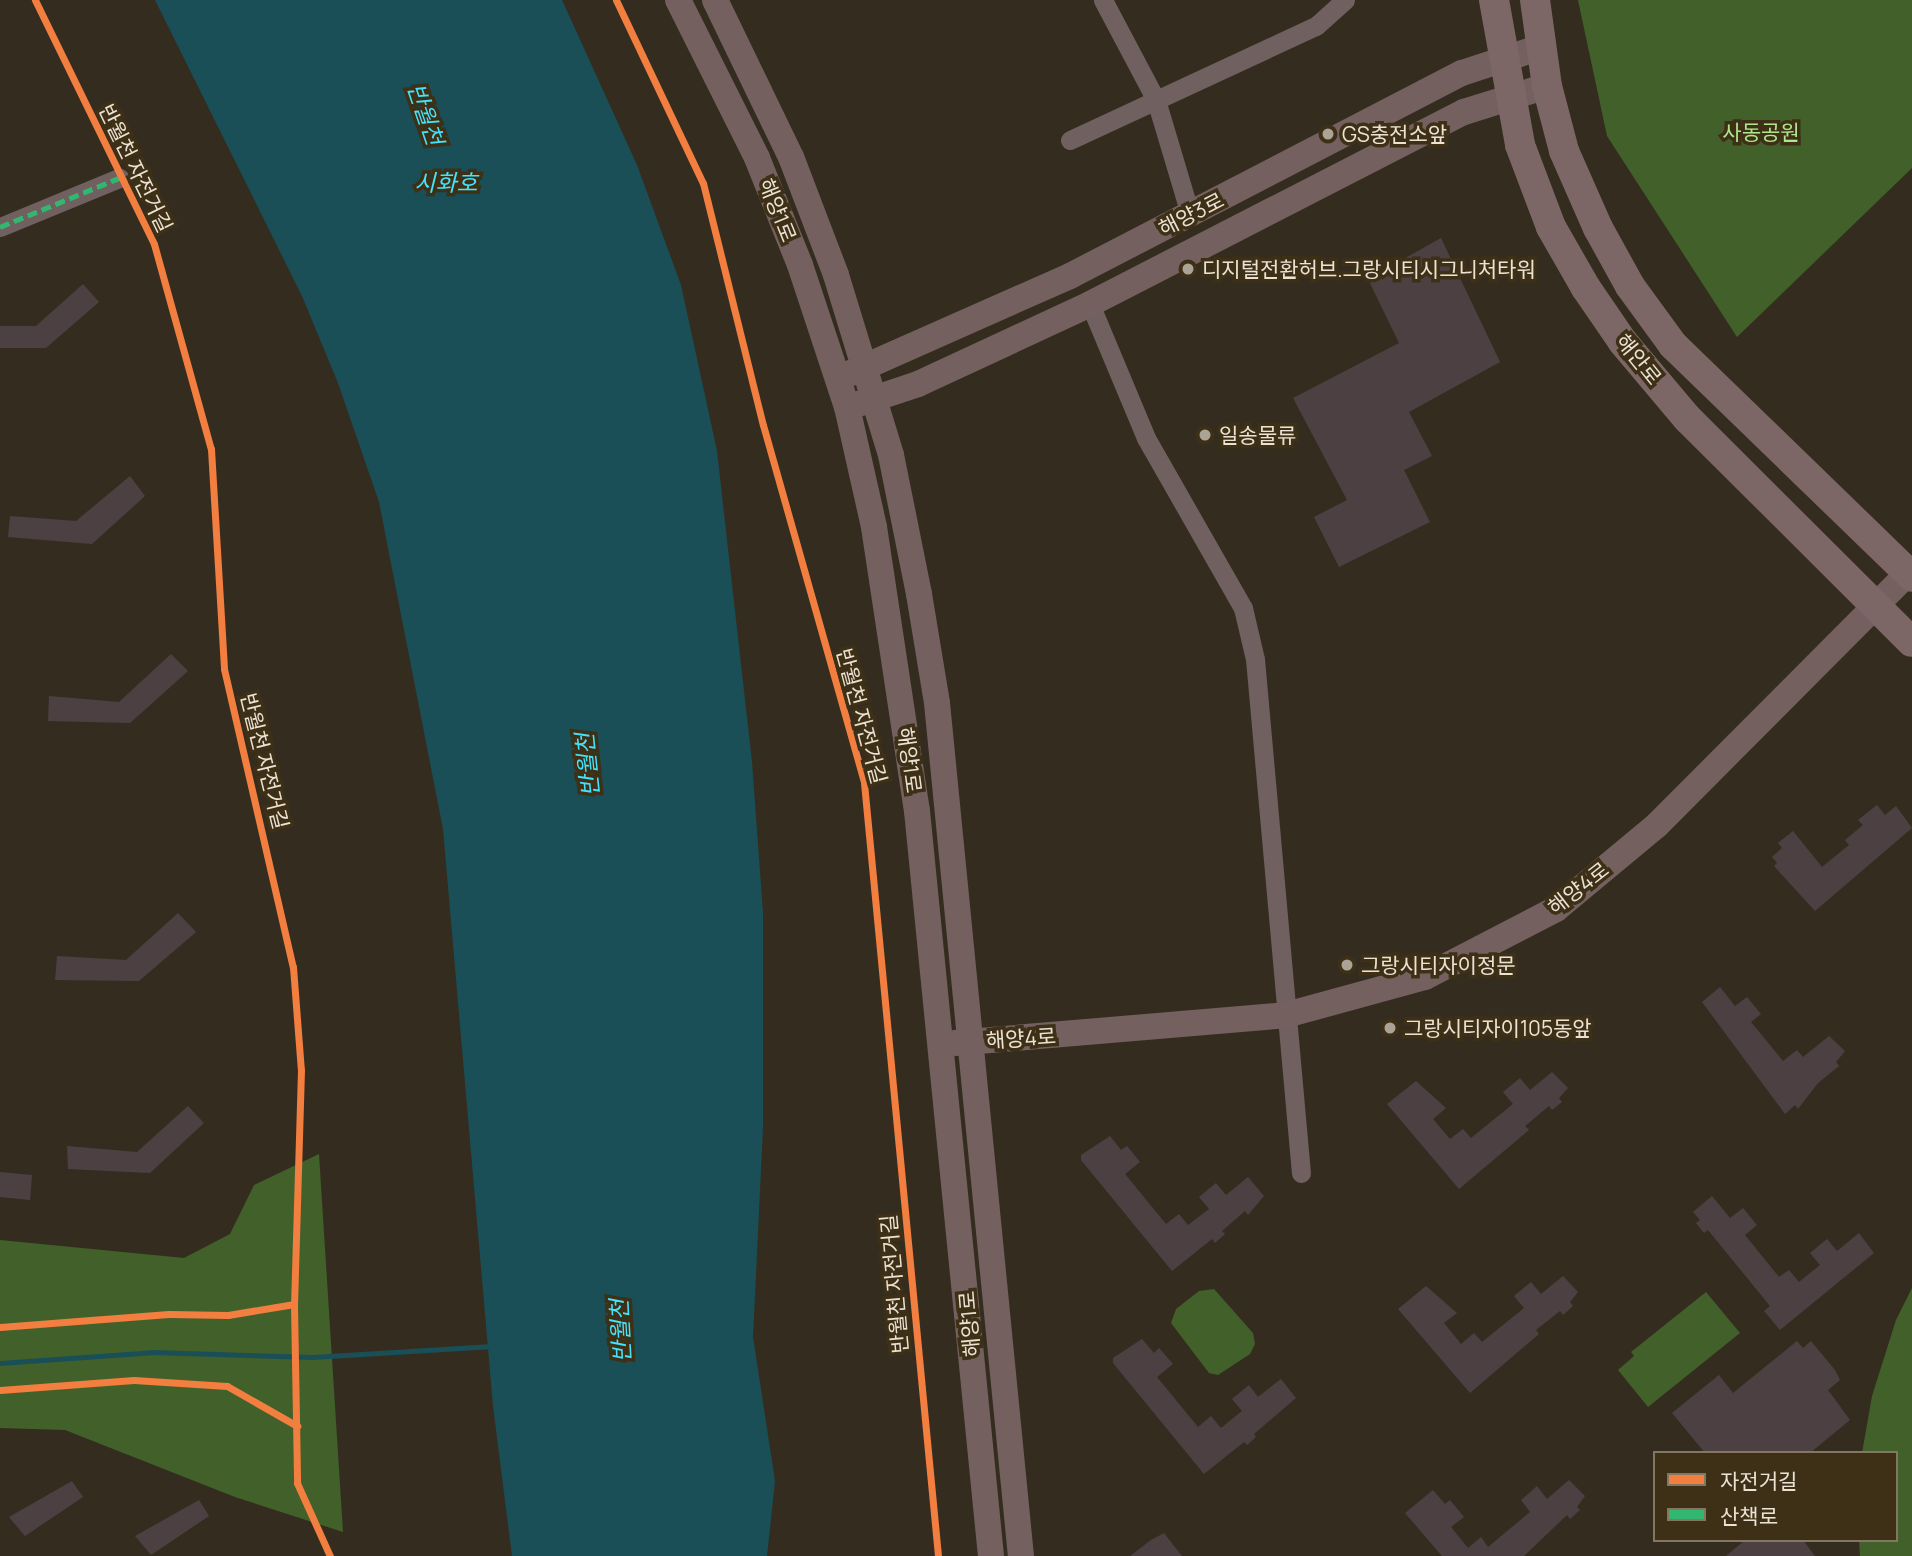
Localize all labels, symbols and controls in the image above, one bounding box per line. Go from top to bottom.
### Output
water label: 반월천 [403,79,449,149]
street label: 반월천 자전거길 [94,100,178,236]
park label: 사동공원 [1722,119,1800,145]
place label: GS충전소앞 [1342,121,1447,147]
marker: GS충전소앞 [1320,126,1336,142]
water label: 시화호 [414,168,478,196]
street label: 해양1로 [754,175,802,245]
street label: 해양3로 [1154,187,1228,241]
place label: 디지털전환허브.그랑시티시그니처타워 [1202,256,1536,282]
marker: 디지털전환허브.그랑시티시그니처타워 [1180,261,1196,277]
street label: 해안로 [1611,329,1667,389]
place label: 일송물류 [1219,422,1296,448]
marker: 일송물류 [1197,427,1213,443]
street label: 반월천 자전거길 [832,645,892,787]
street label: 반월천 자전거길 [236,690,294,832]
street label: 해양1로 [893,725,927,795]
water label: 반월천 [570,732,604,798]
street label: 해양4로 [1543,856,1613,920]
place label: 그랑시티자이정문 [1361,952,1516,978]
marker: 그랑시티자이정문 [1339,957,1355,973]
place label: 그랑시티자이105동앞 [1404,1015,1592,1041]
marker: 그랑시티자이105동앞 [1382,1020,1398,1036]
street label: 해양4로 [985,1023,1057,1053]
street label: 반월천 자전거길 [875,1213,913,1355]
street label: 해양1로 [954,1290,984,1358]
water label: 반월천 [605,1299,635,1363]
legend [1653,1451,1898,1542]
text: 자전거길 [1720,1467,1797,1495]
text: 산책로 [1720,1502,1778,1530]

